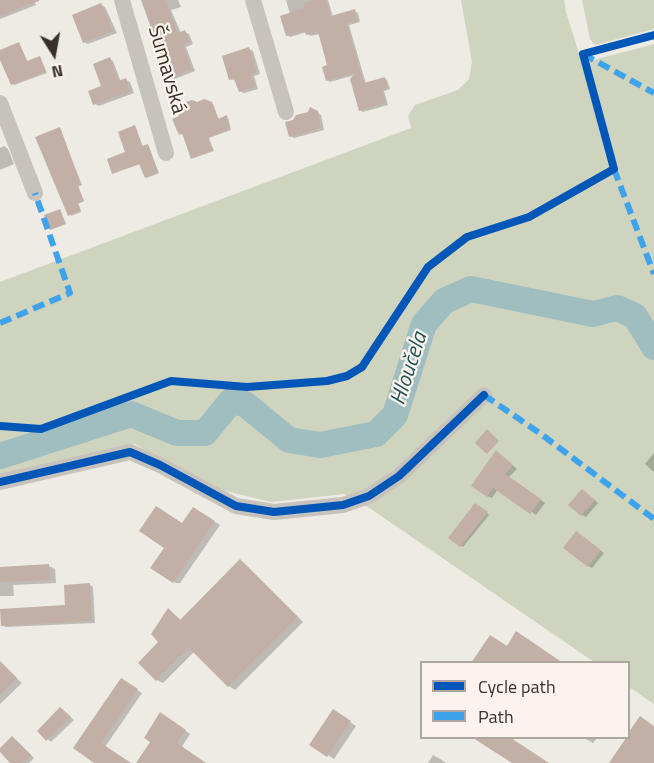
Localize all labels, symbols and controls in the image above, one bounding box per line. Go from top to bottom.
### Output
street label: Šumavská [141,23,191,117]
north arrow [24,24,84,84]
text: N [50,59,65,85]
water label: Hloučela [386,329,434,409]
legend [420,661,630,739]
text: Cycle path [478,673,556,700]
text: Path [478,703,514,730]

